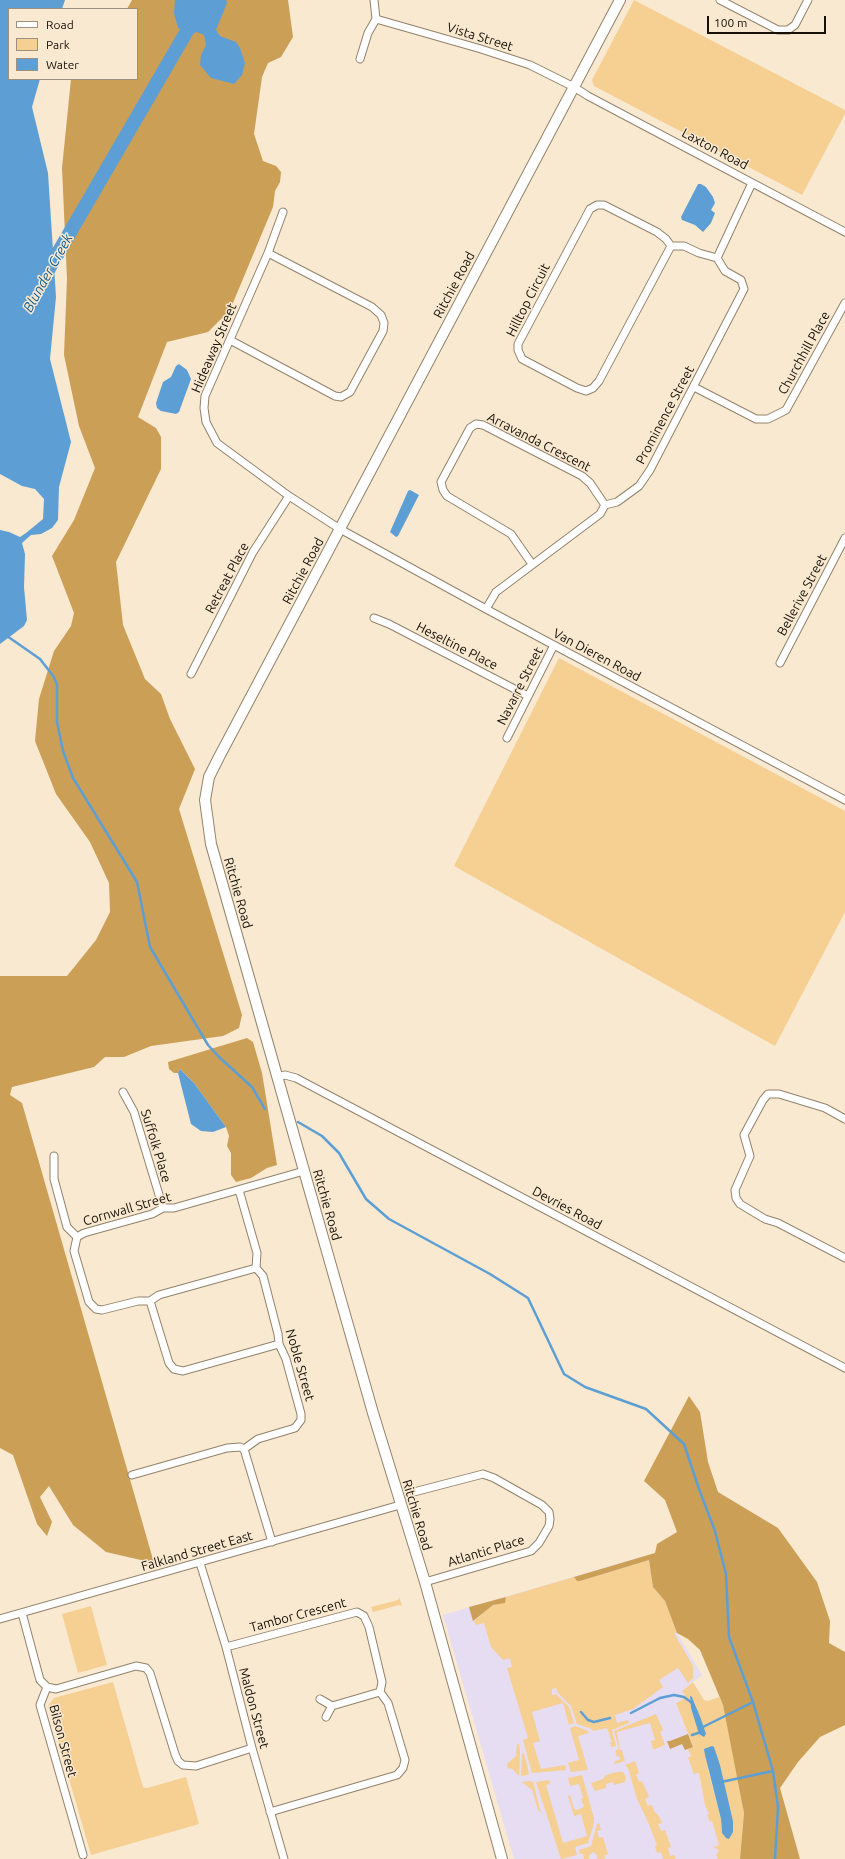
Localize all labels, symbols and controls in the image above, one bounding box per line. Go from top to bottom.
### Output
legend [8,8,138,80]
scale bar [709,8,828,34]
text: 100 m [714,16,747,29]
text: Road [46,18,74,31]
street label: Vista Street [445,20,515,54]
text: Park [46,38,70,51]
text: Water [46,58,79,71]
street label: Laxton Road [679,125,751,173]
water label: Blunder Creek [20,231,76,315]
street label: Ritchie Road [430,249,478,321]
street label: Hilltop Circuit [503,261,553,339]
street label: Hideaway Street [188,301,240,395]
street label: Churchhill Place [775,309,833,397]
street label: Prominence Street [632,363,698,467]
street label: Arravanda Crescent [485,409,593,475]
street label: Ritchie Road [279,535,327,607]
street label: Retreat Place [202,540,252,616]
street label: Bellerive Street [774,551,830,639]
street label: Heseltine Place [414,619,500,673]
street label: Van Dieren Road [550,625,644,685]
street label: Navarre Street [494,644,546,728]
street label: Ritchie Road [220,856,256,930]
street label: Suffolk Place [137,1107,175,1185]
street label: Ritchie Road [309,1168,345,1242]
street label: Devries Road [530,1183,604,1233]
street label: Cornwall Street [81,1189,173,1229]
street label: Noble Street [282,1327,318,1403]
street label: Ritchie Road [399,1478,435,1552]
street label: Falkland Street East [140,1528,254,1574]
street label: Atlantic Place [446,1532,526,1570]
street label: Tambor Crescent [248,1595,348,1635]
street label: Maldon Street [236,1666,272,1750]
street label: Bilson Street [46,1703,80,1779]

